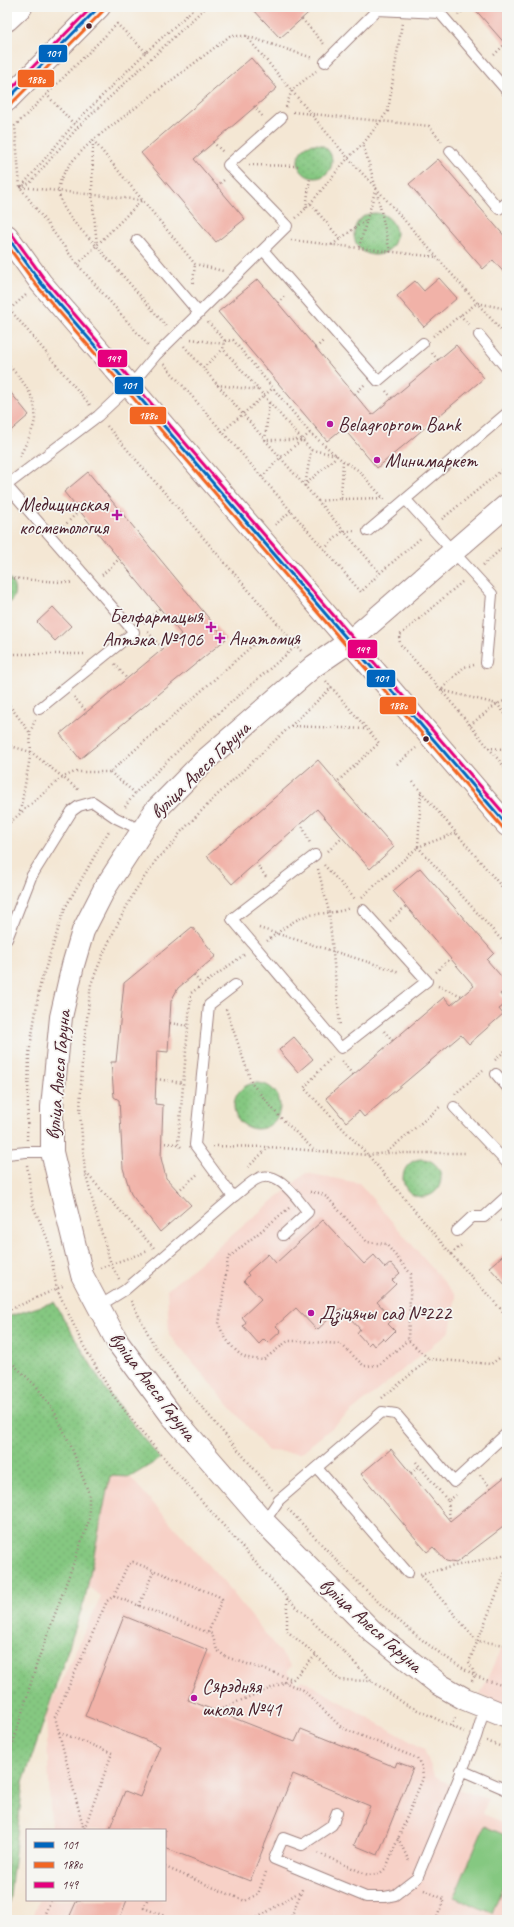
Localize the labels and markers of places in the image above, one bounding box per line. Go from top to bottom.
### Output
unlabelled marker [84,21,94,31]
place label: Belagroprom Bank [338,412,462,437]
marker: Belagroprom Bank [325,419,335,429]
place label: Минимаркет [385,448,479,473]
marker: Минимаркет [372,455,382,465]
place label: Медицинская косметология [19,492,110,540]
marker: Медицинская косметология [111,509,123,521]
place label: Белфармацыя Аптэка №106 [103,604,204,652]
marker: Белфармацыя Аптэка №106 [206,622,216,632]
place label: Анатомия [229,626,301,651]
marker: Анатомия [214,632,226,644]
unlabelled marker [421,734,431,744]
place label: Дзіцячы сад №222 [319,1301,453,1327]
marker: Дзіцячы сад №222 [306,1308,316,1318]
place label: Сярэдняя школа №41 [202,1674,283,1722]
marker: Сярэдняя школа №41 [189,1693,199,1703]

